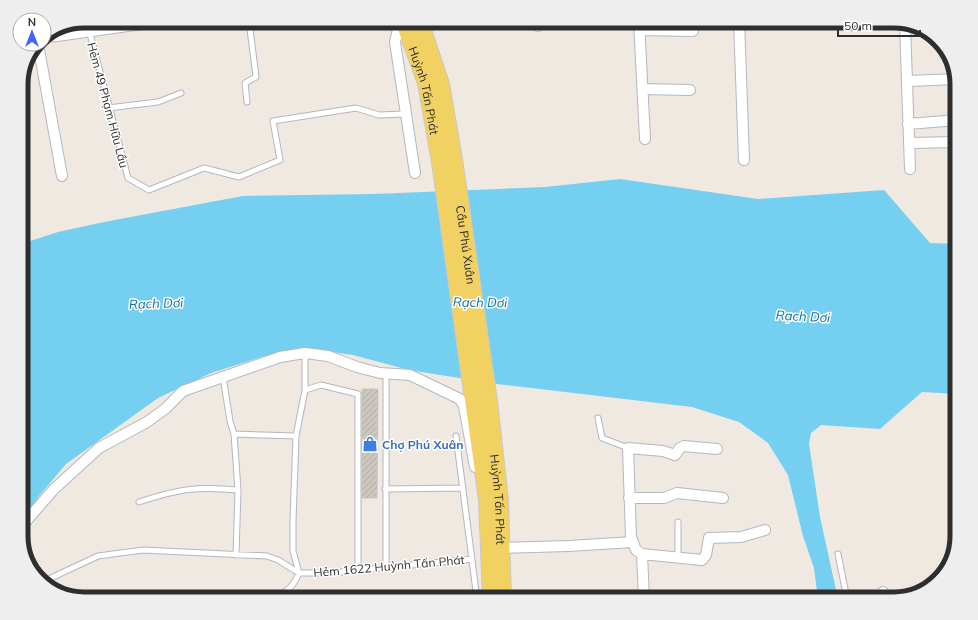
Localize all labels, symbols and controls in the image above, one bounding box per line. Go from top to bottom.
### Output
north arrow [12,12,52,52]
scale bar [838,12,920,38]
text: N [28,15,36,29]
text: 50 m [844,18,872,33]
street label: Hẻm 49 Phạm Hữu Lầu [84,41,132,169]
street label: Huỳnh Tấn Phát [406,44,442,136]
street label: Cầu Phú Xuân [453,204,479,285]
water label: Rạch Dơi [128,294,184,312]
water label: Rạch Dơi [453,294,508,310]
water label: Rạch Dơi [775,307,832,325]
shop icon: Chợ Phú Xuân [361,435,379,453]
place label: Chợ Phú Xuân [382,437,463,452]
street label: Huỳnh Tấn Phát [487,453,509,545]
street label: Hẻm 1622 Huỳnh Tấn Phát [313,552,465,580]

